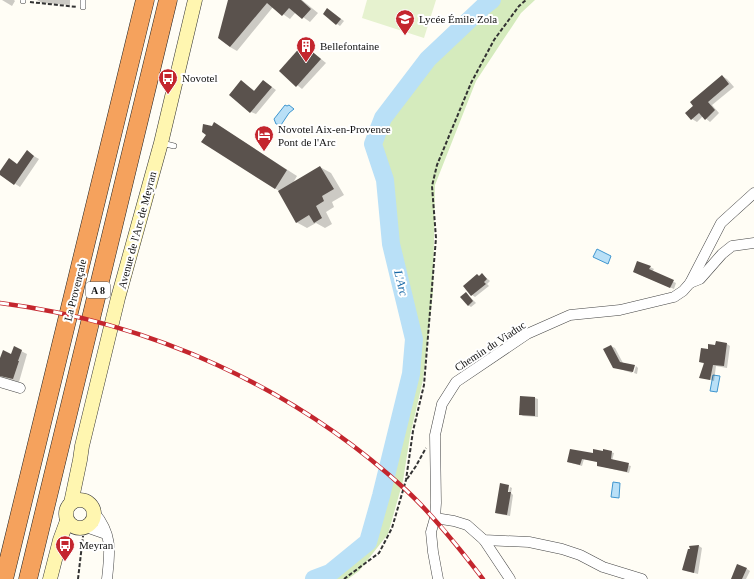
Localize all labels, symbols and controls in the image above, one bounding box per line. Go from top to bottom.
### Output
school or university icon: Lycée Émile Zola [394,8,416,36]
place label: Lycée Émile Zola [419,13,497,25]
building icon: Bellefontaine [295,35,317,63]
place label: Bellefontaine [320,40,379,52]
bus stop icon: Novotel [157,67,179,95]
place label: Novotel [182,72,217,84]
place label: Novotel Aix-en-Provence Pont de l'Arc [278,123,391,148]
hotel icon: Novotel Aix-en-Provence Pont de l'Arc [253,124,275,152]
street label: Avenue de l'Arc de Meyran [116,170,159,290]
street label: La Provençale [62,258,88,322]
water label: L'Arc [391,268,411,298]
road number: A 8 [86,282,110,298]
street label: Chemin du Viaduc [452,319,528,373]
bus stop icon: Meyran [54,534,76,562]
place label: Meyran [79,539,114,551]

